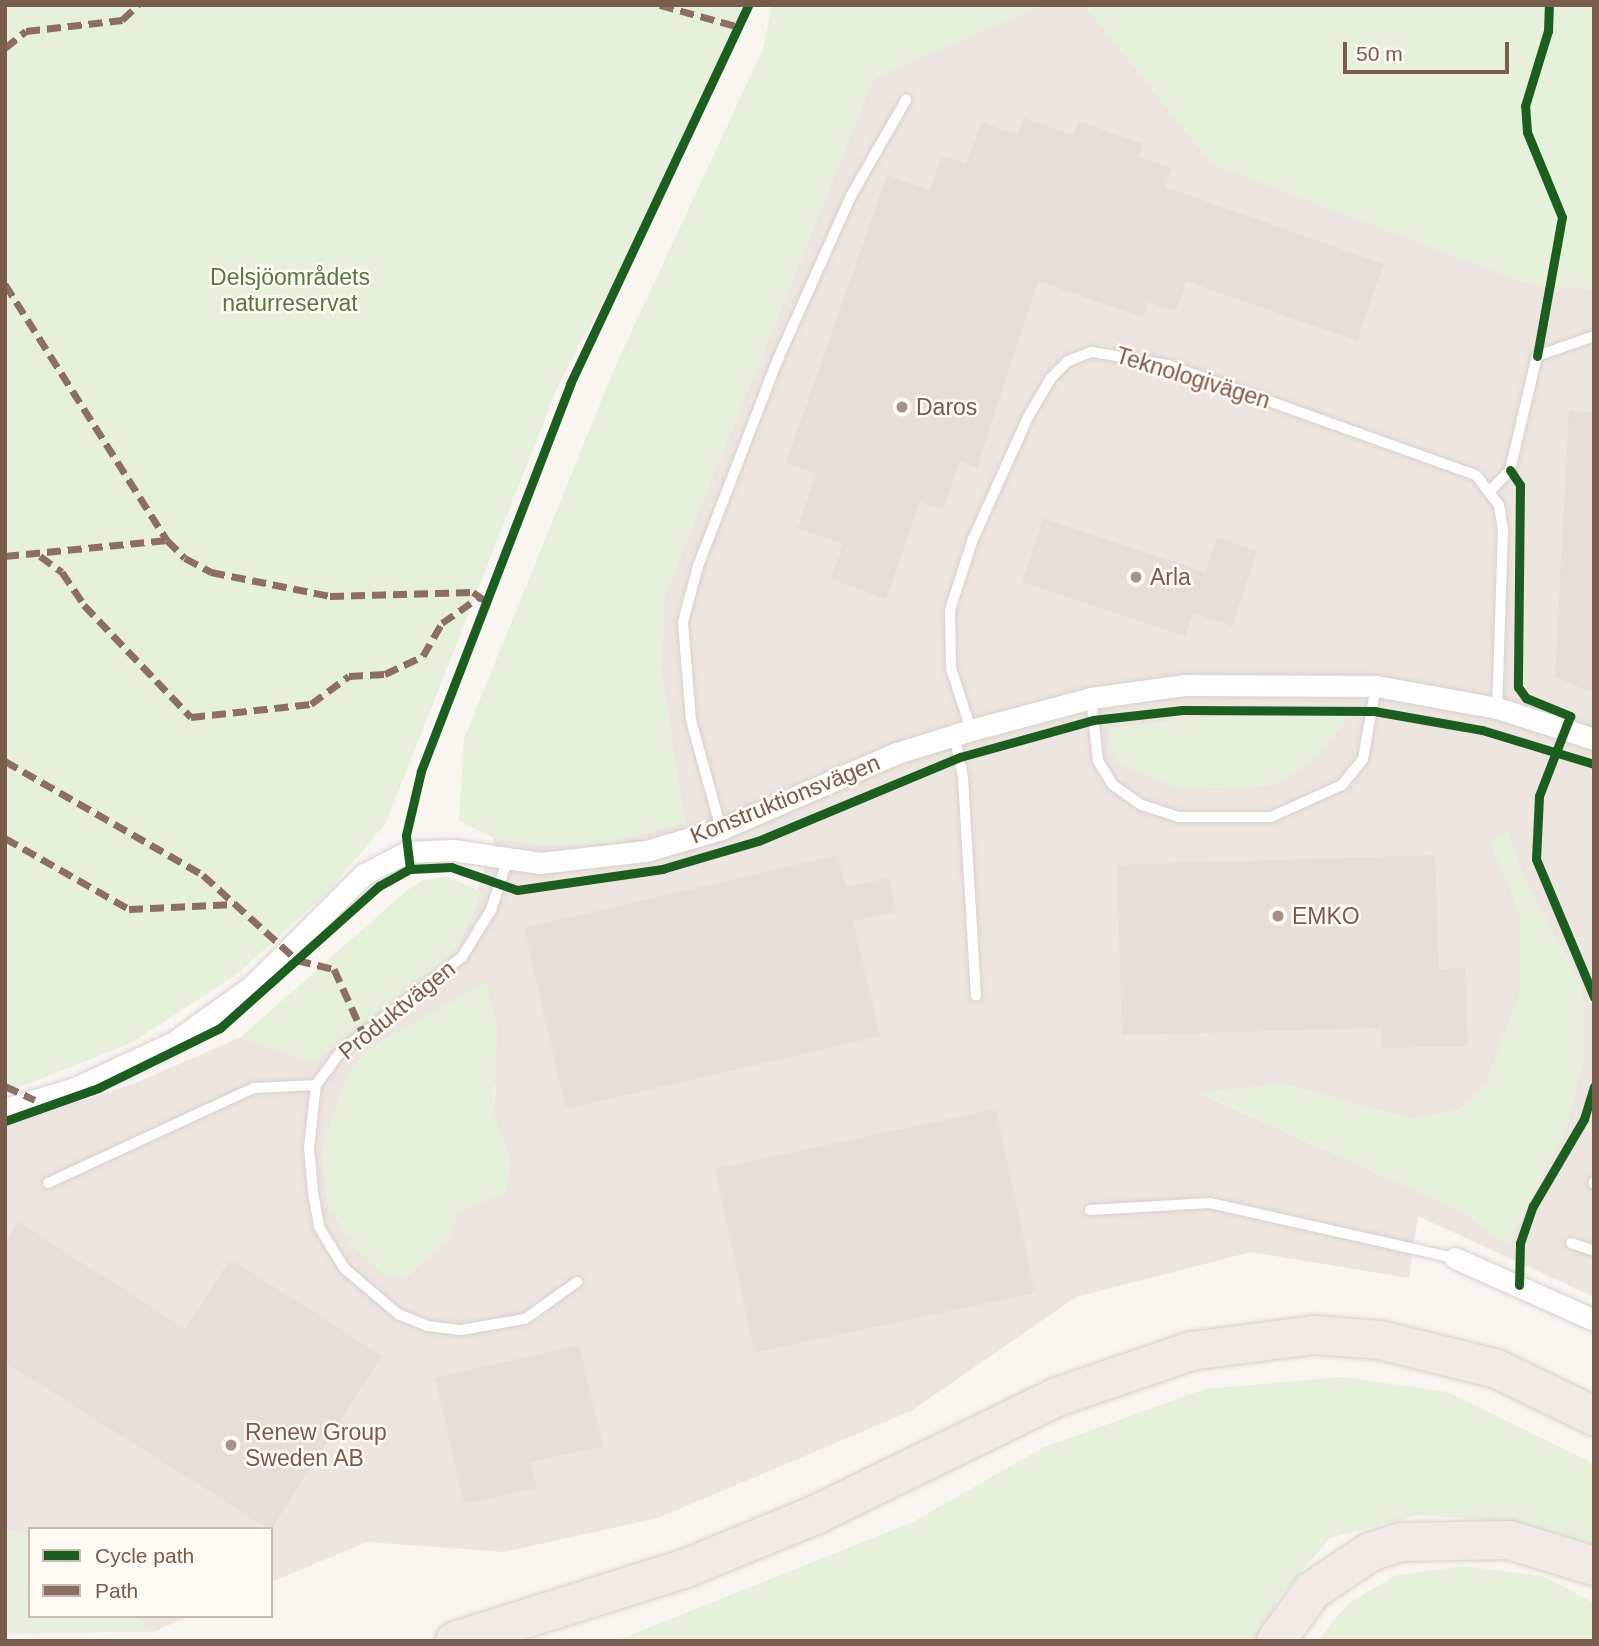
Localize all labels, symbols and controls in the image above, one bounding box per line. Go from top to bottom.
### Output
scale bar [1347,28,1513,72]
text: 50 m [1356,42,1403,65]
park label: Delsjöområdets naturreservat [210,263,370,317]
street label: Teknologivägen [1113,341,1273,415]
place label: Daros [916,393,977,421]
marker: Daros [894,399,910,415]
place label: Arla [1150,563,1191,591]
marker: Arla [1128,569,1144,585]
street label: Konstruktionsvägen [686,748,884,850]
place label: EMKO [1292,902,1360,930]
marker: EMKO [1270,908,1286,924]
street label: Produktvägen [333,955,461,1065]
place label: Renew Group Sweden AB [245,1418,387,1472]
marker: Renew Group Sweden AB [223,1437,239,1453]
legend [28,1527,273,1618]
text: Cycle path [95,1544,194,1567]
text: Path [95,1579,138,1602]

